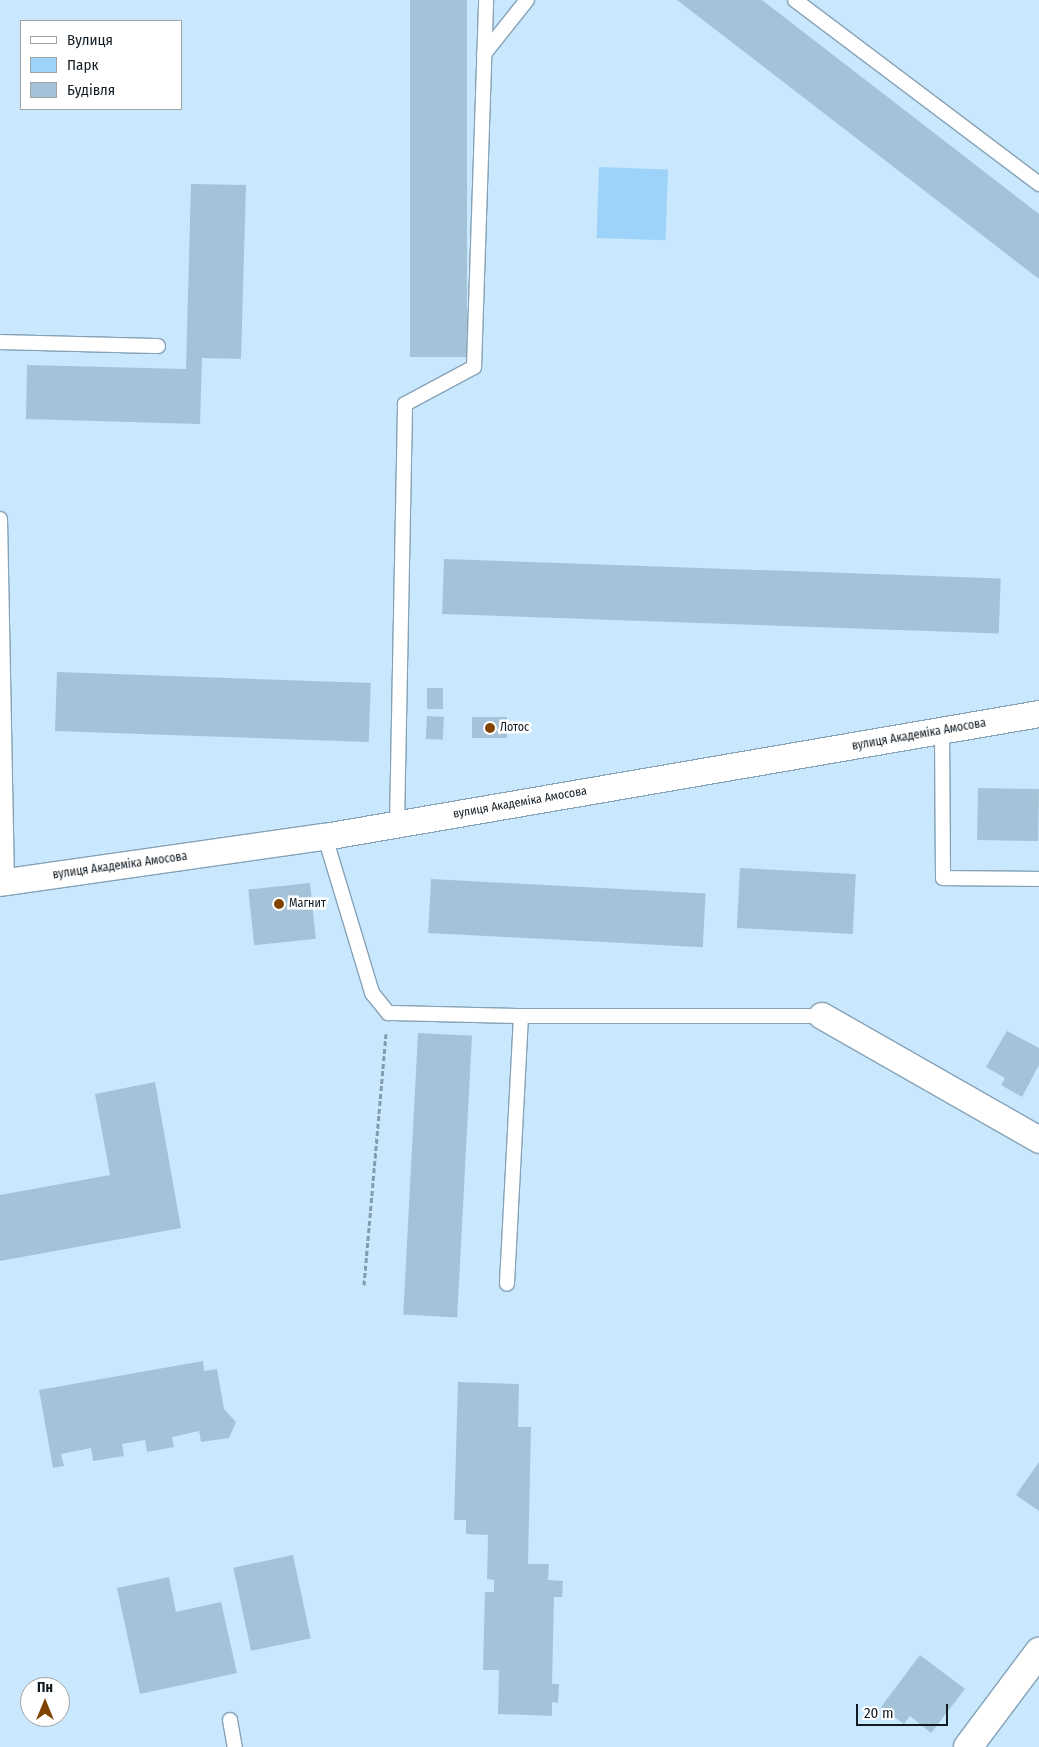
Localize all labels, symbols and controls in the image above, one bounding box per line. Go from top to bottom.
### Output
legend [20,20,182,110]
text: Вулиця [67,31,113,49]
text: Парк [67,56,98,74]
text: Будівля [67,81,115,99]
street label: вулиця Академіка Амосова [851,716,987,754]
place label: Лотос [500,721,529,735]
marker: Лотос [484,722,496,734]
street label: вулиця Академіка Амосова [452,784,588,822]
street label: вулиця Академіка Амосова [52,849,188,883]
place label: Магнит [289,897,326,911]
marker: Магнит [273,898,285,910]
north arrow [20,1677,70,1727]
text: Пн [37,1679,53,1696]
scale bar [859,1694,952,1726]
text: 20 m [864,1704,894,1722]

